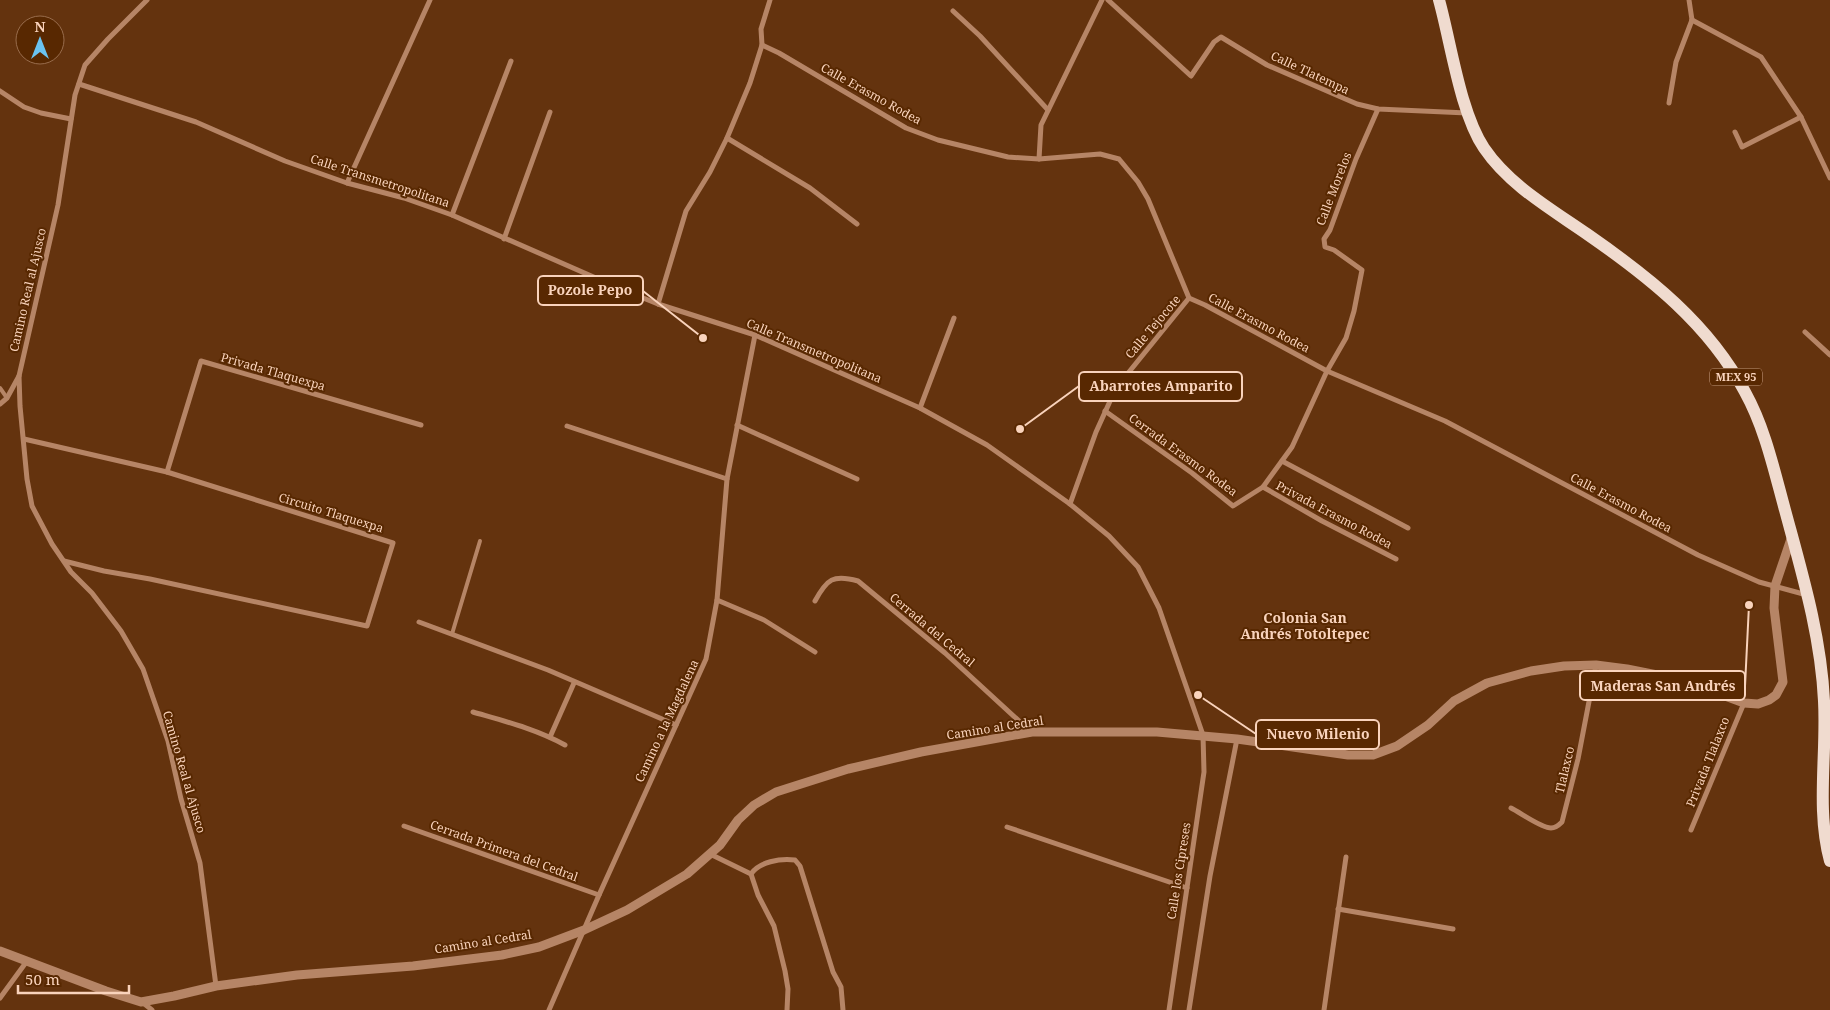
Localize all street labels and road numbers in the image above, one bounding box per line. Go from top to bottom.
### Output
street label: Calle Tlatempa [1268,47,1353,98]
street label: Calle Erasmo Rodea [818,59,925,128]
street label: Calle Transmetropolitana [308,150,452,211]
street label: Calle Morelos [1312,150,1355,228]
street label: Camino Real al Ajusco [5,226,50,353]
street label: Calle Erasmo Rodea [1205,289,1313,357]
street label: Calle Tejocote [1121,291,1184,362]
street label: Calle Transmetropolitana [744,314,885,387]
street label: Privada Tlaquexpa [219,348,328,395]
road number: MEX 95 [1710,368,1762,386]
street label: Cerrada Erasmo Rodea [1125,409,1241,500]
street label: Calle Erasmo Rodea [1567,469,1675,537]
street label: Privada Erasmo Rodea [1273,477,1396,553]
street label: Circuito Tlaquexpa [277,488,386,537]
street label: Cerrada del Cedral [886,589,979,671]
street label: Camino a la Magdalena [631,656,703,785]
street label: Camino Real al Ajusco [159,709,210,835]
street label: Camino al Cedral [945,711,1045,744]
street label: Privada Tlalaxco [1682,714,1733,809]
street label: Tlalaxco [1551,744,1578,795]
street label: Cerrada Primera del Cedral [428,816,581,885]
street label: Calle los Cipreses [1162,821,1195,921]
street label: Camino al Cedral [433,925,533,958]

